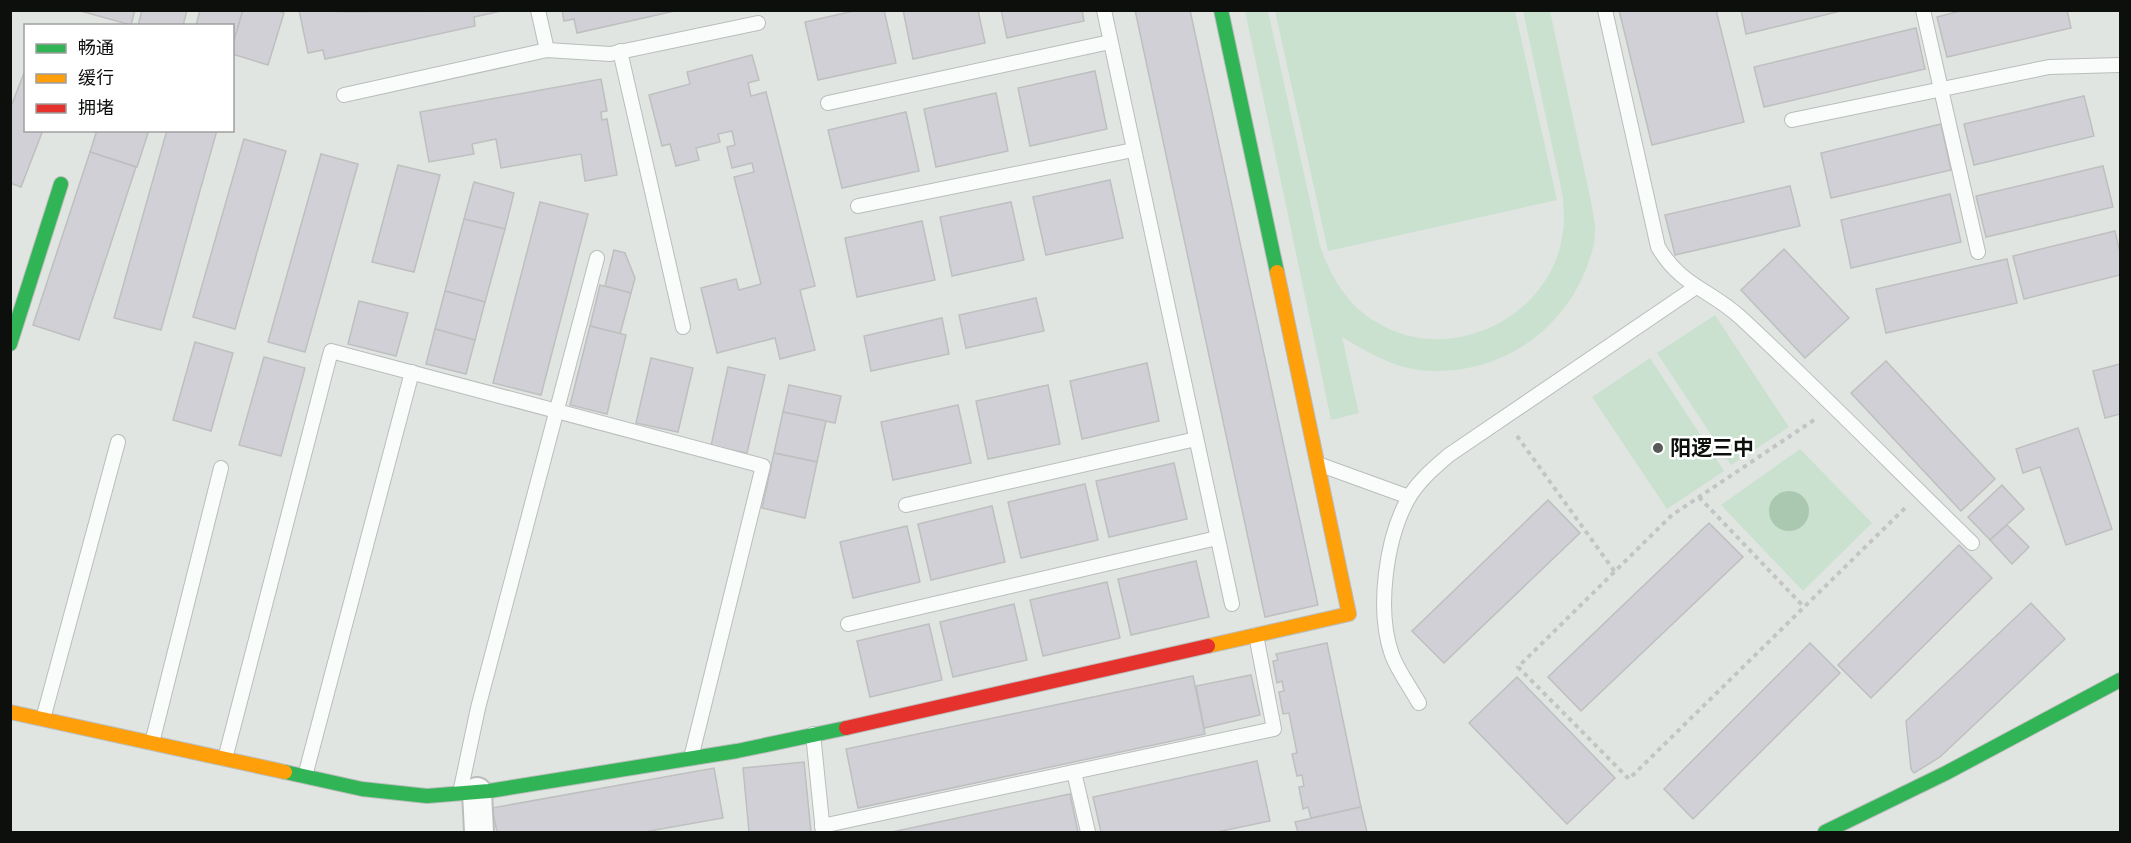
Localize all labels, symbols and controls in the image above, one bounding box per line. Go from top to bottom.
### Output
legend [24,24,234,132]
text: 畅通 [78,36,114,59]
text: 缓行 [78,66,114,89]
text: 拥堵 [78,96,114,119]
place label: 阳逻三中 [1670,434,1754,460]
marker: 阳逻三中 [1651,441,1665,455]

